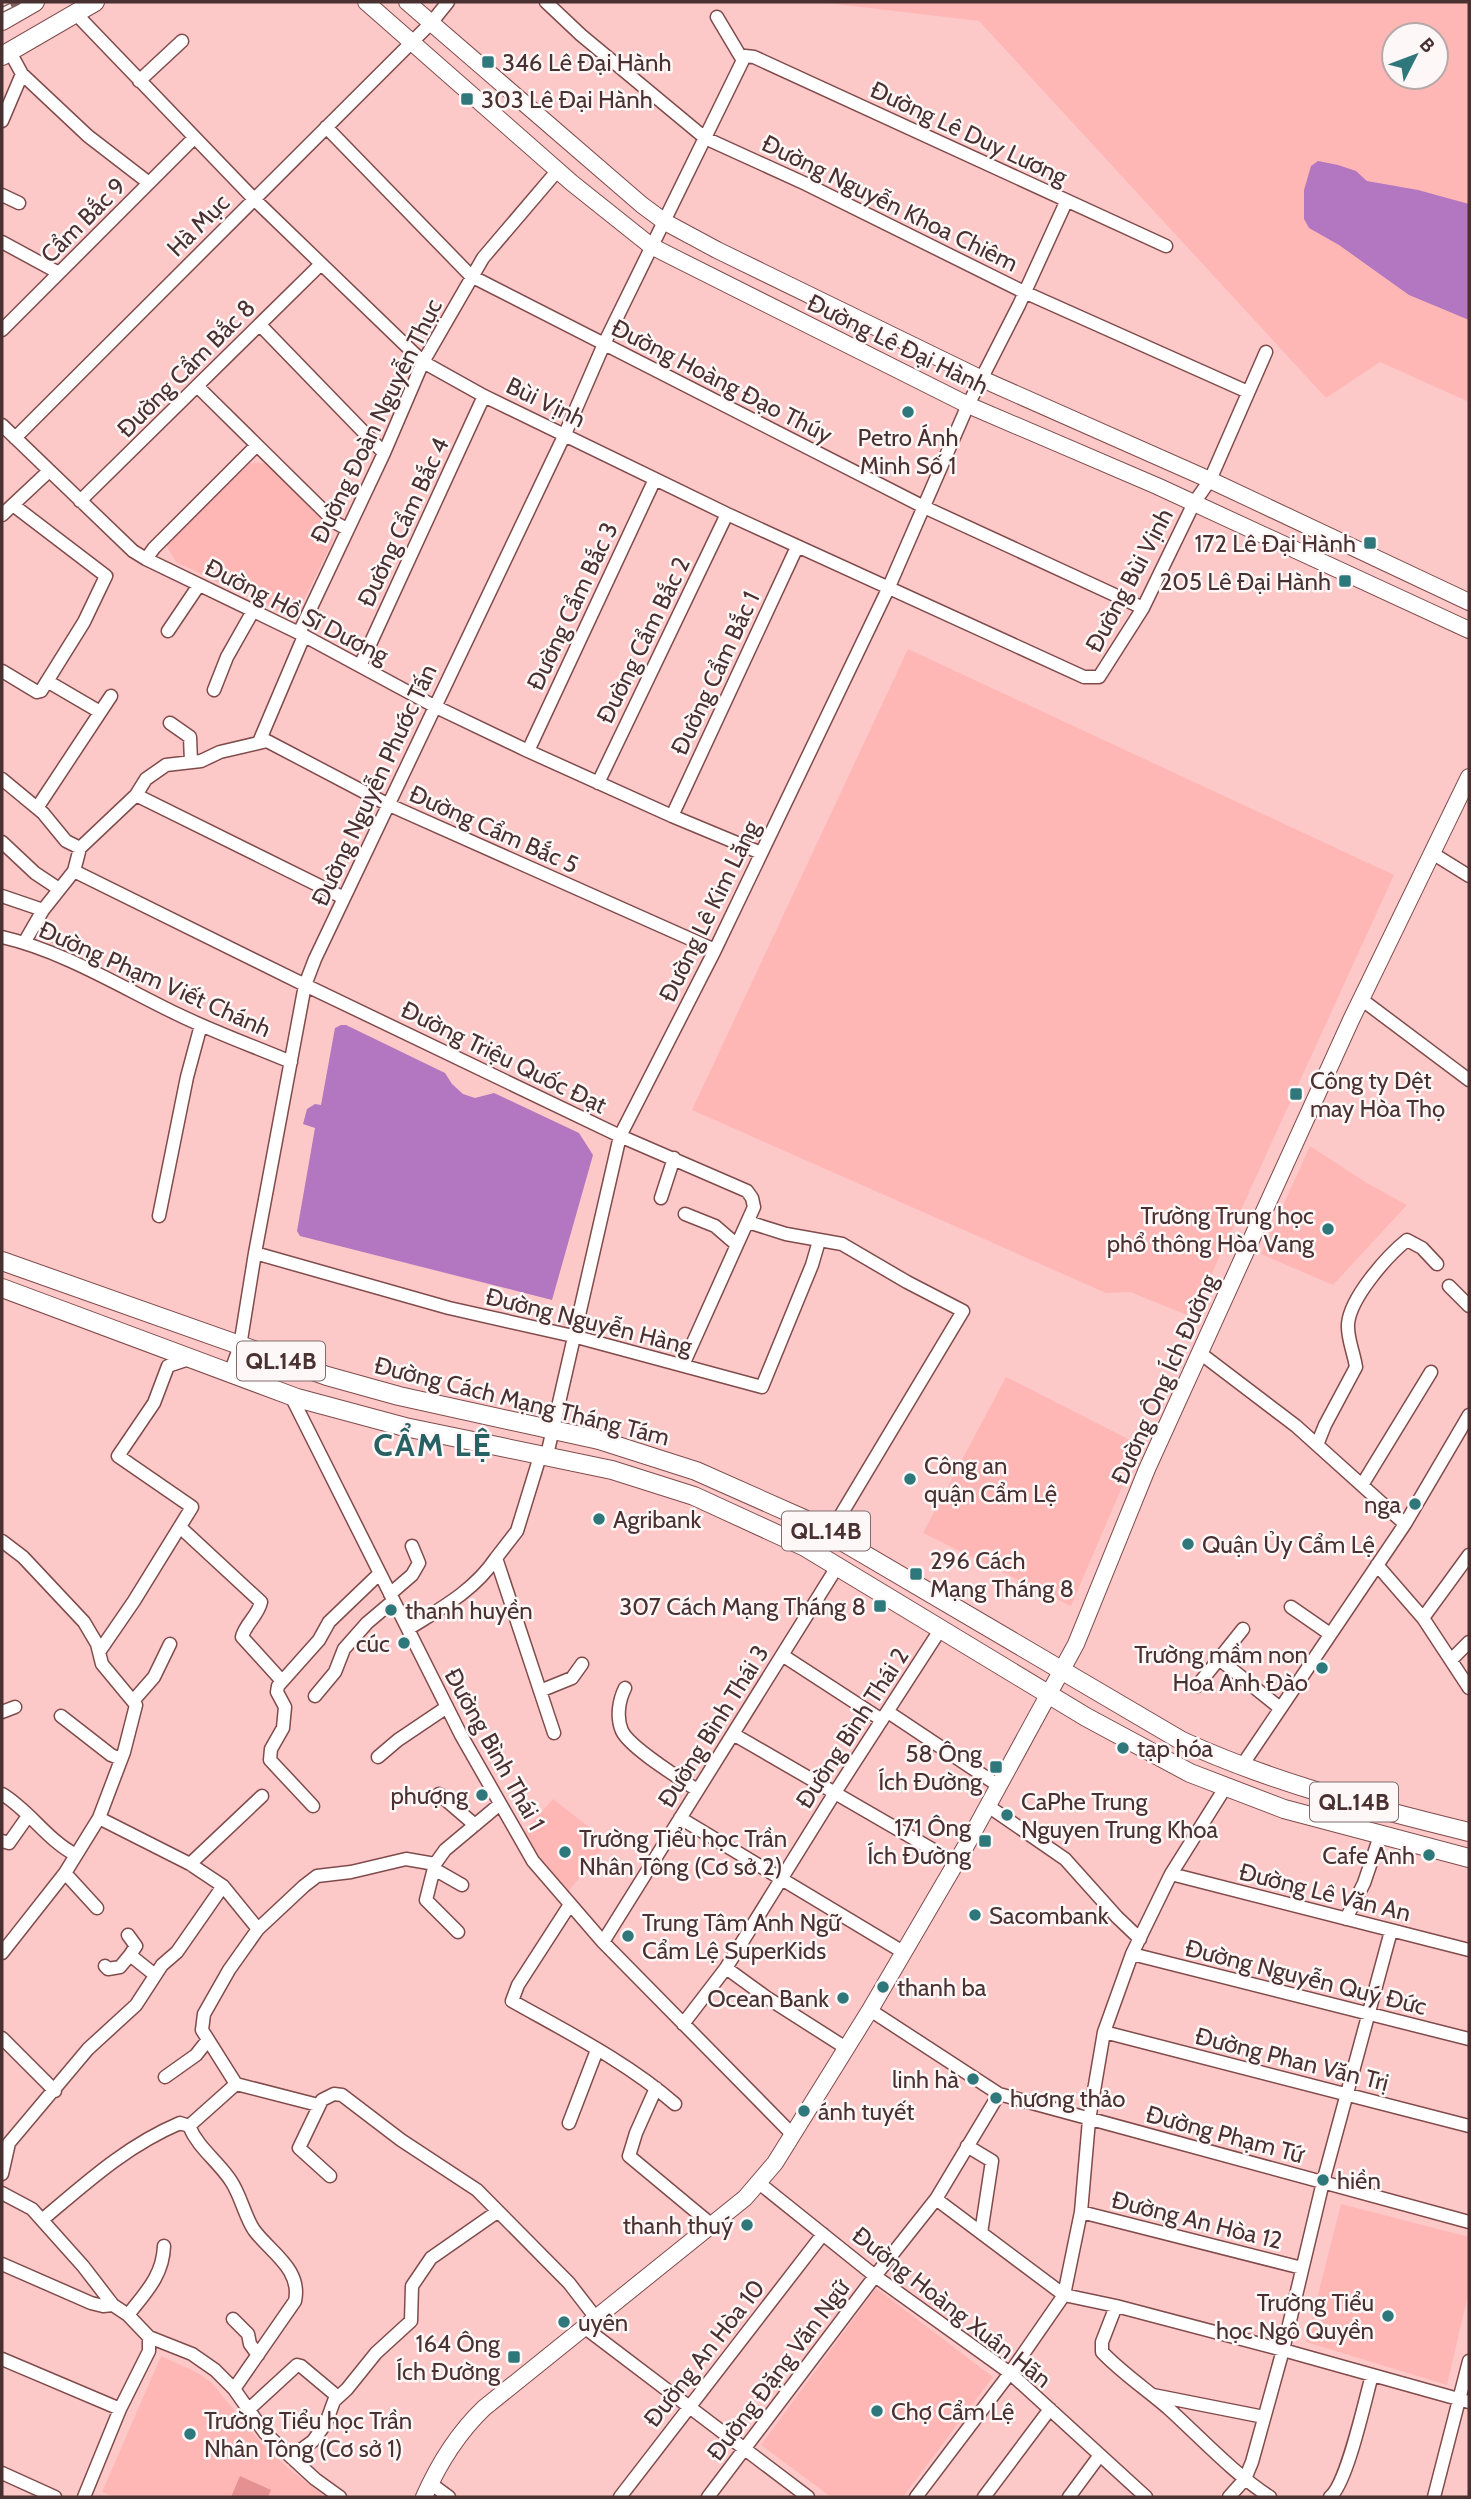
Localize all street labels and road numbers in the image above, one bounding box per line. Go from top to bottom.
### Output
street label: Đường Lê Duy Lương [866,75,1073,192]
street label: Đường Nguyễn Khoa Chiêm [757,128,1023,278]
street label: Cẩm Bắc 9 [34,171,132,269]
street label: Hà Mục [161,188,235,262]
street label: Đường Lê Đại Hành [803,288,993,400]
street label: Đường Cẩm Bắc 8 [111,293,261,443]
street label: Đường Đoàn Nguyễn Thục [304,294,448,548]
street label: Đường Hoàng Đạo Thúy [607,313,837,449]
street label: Bùi Vịnh [502,370,590,434]
street label: Đường Cẩm Bắc 4 [351,433,455,611]
street label: Đường Bùi Vịnh [1079,503,1179,657]
street label: Đường Cẩm Bắc 3 [520,517,624,695]
street label: Đường Hồ Sĩ Dương [200,552,395,670]
street label: Đường Cẩm Bắc 2 [590,552,696,728]
street label: Đường Cẩm Bắc 1 [665,587,765,759]
street label: Đường Nguyễn Phước Tấn [305,660,443,910]
street label: Đường Cẩm Bắc 5 [405,779,583,879]
street label: Đường Lê Kim Lăng [653,815,766,1006]
street label: Đường Phạm Viết Chánh [34,915,276,1043]
street label: Đường Triệu Quốc Đạt [397,995,611,1119]
street label: Đường Ông Ích Đường [1105,1269,1224,1489]
street label: Đường Nguyễn Hàng [483,1281,696,1361]
road number: QL.14B [237,1342,325,1380]
street label: Đường Cách Mạng Tháng Tám [371,1350,673,1452]
road number: QL.14B [782,1512,870,1550]
street label: Đường Bình Thái 3 [651,1640,775,1812]
street label: Đường Bình Thái 2 [789,1642,915,1814]
street label: Đường Bình Thái 1 [439,1663,551,1835]
road number: QL.14B [1310,1783,1398,1822]
street label: Đường Lê Văn An [1236,1857,1414,1927]
street label: Đường Nguyễn Quý Đức [1182,1933,1430,2021]
street label: Đường Phan Văn Trị [1192,2021,1392,2097]
street label: Đường Phạm Tứ [1143,2099,1308,2169]
street label: Đường An Hòa 12 [1109,2185,1285,2255]
street label: Đường Hoàng Xuân Hãn [847,2220,1057,2394]
street label: Đường Đặng Văn Ngữ [701,2273,856,2466]
street label: Đường An Hòa 10 [637,2274,771,2432]

